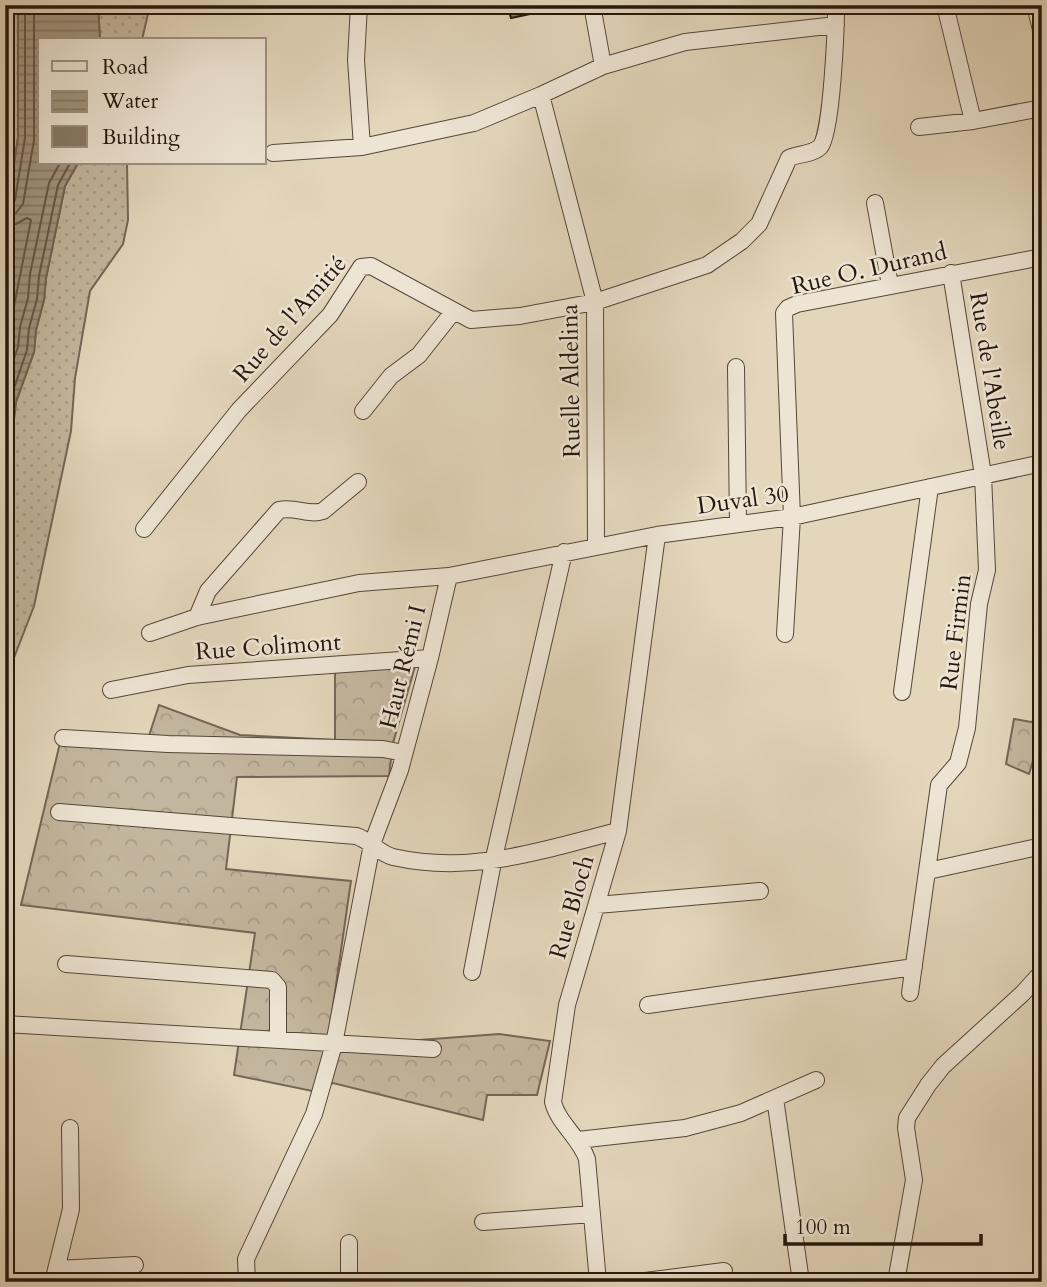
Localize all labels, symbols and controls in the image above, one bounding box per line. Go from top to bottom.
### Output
legend [38,38,266,164]
text: Road [102,53,148,82]
text: Water [101,87,158,116]
text: Building [102,123,180,152]
street label: Rue O. Durand [788,235,950,303]
street label: Rue de l'Amitié [226,248,354,390]
street label: Rue de l'Abeille [961,290,1019,452]
street label: Ruelle Aldelina [553,303,589,458]
street label: Duval 30 [695,477,791,523]
street label: Rue Firmin [932,572,980,692]
street label: Haut Rémi I [372,601,434,733]
street label: Rue Colimont [194,625,342,669]
street label: Rue Bloch [541,851,603,963]
scale bar [785,1203,981,1247]
text: 100 m [795,1213,851,1242]

